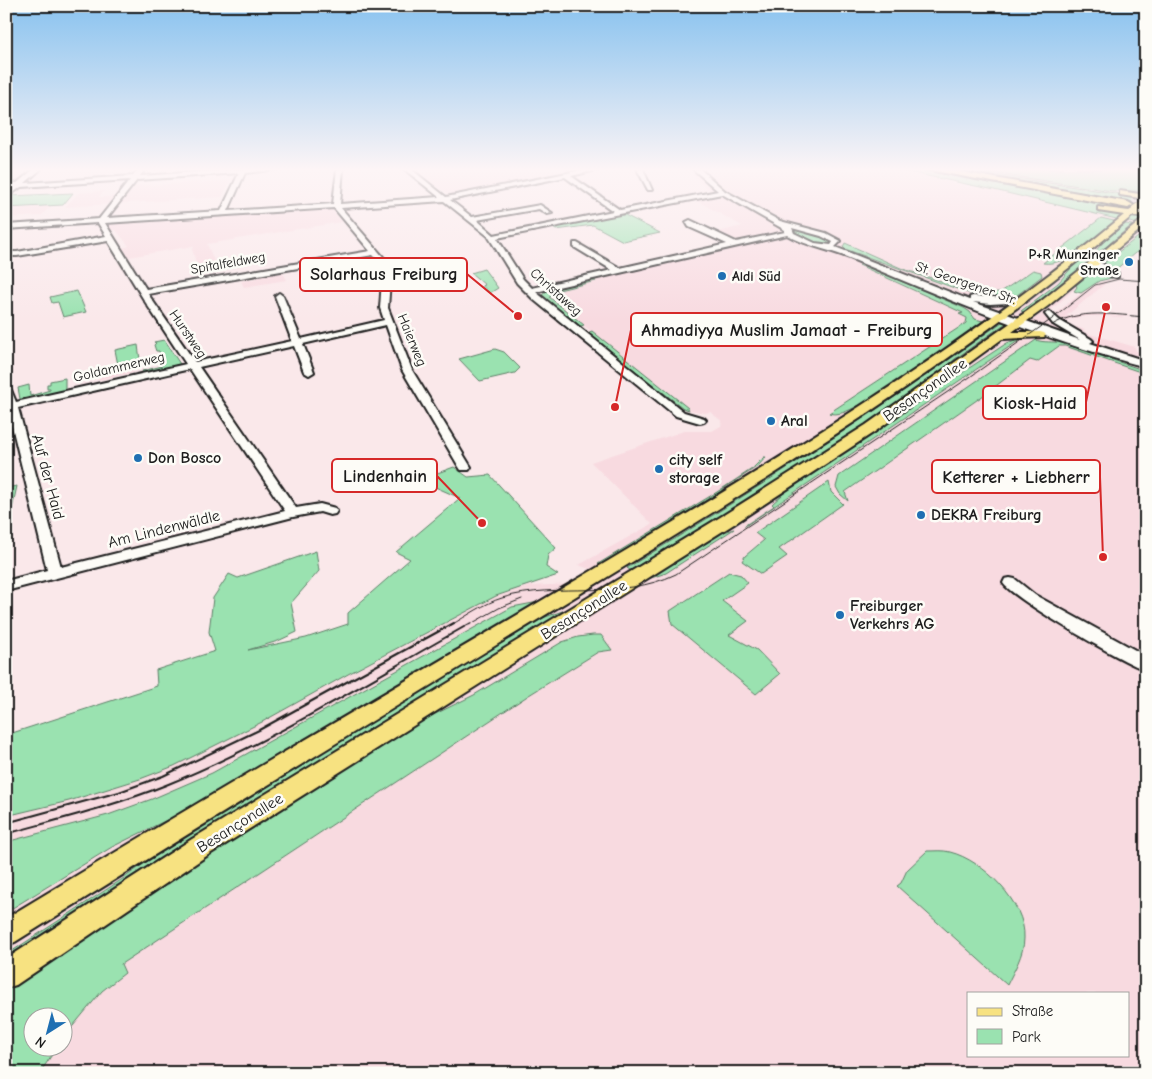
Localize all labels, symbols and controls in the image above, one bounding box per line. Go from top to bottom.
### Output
place label: P+R Munzinger Straße [1029,246,1119,279]
street label: Spitalfeldweg [189,248,267,278]
marker: P+R Munzinger Straße [1123,256,1135,268]
callout: Solarhaus Freiburg [300,258,467,291]
street label: St. Georgener Str. [913,258,1019,308]
text: Solarhaus Freiburg [310,264,458,285]
street label: Christaweg [527,264,585,320]
place label: Aldi Süd [732,268,781,285]
marker: Aldi Süd [716,270,728,282]
street label: Hurstweg [166,306,210,362]
street label: Haierweg [394,311,430,369]
callout: Ahmadiyya Muslim Jamaat - Freiburg [631,313,942,346]
text: Ahmadiyya Muslim Jamaat - Freiburg [641,320,933,341]
street label: Goldammerweg [72,348,166,386]
street label: Besançonallee [880,355,970,425]
callout: Kiosk-Haid [983,386,1086,419]
text: Kiosk-Haid [993,393,1077,414]
place label: Aral [781,412,808,430]
marker: Aral [765,415,777,427]
street label: Auf der Haid [28,432,68,522]
place label: Don Bosco [148,449,221,467]
place label: city self storage [669,451,723,487]
marker: Don Bosco [132,452,144,464]
callout: Lindenhain [332,459,437,492]
callout: Ketterer + Liebherr [932,460,1100,493]
marker: city self storage [653,463,665,475]
text: Lindenhain [343,466,427,487]
text: Ketterer + Liebherr [942,467,1090,488]
street label: Am Lindenwäldle [106,506,222,552]
place label: DEKRA Freiburg [931,506,1042,524]
marker: DEKRA Freiburg [915,509,927,521]
street label: Besançonallee [538,576,630,644]
place label: Freiburger Verkehrs AG [850,597,935,633]
marker: Freiburger Verkehrs AG [834,609,846,621]
street label: Besançonallee [194,789,286,857]
legend [967,992,1130,1056]
text: Straße [1012,1002,1054,1020]
north arrow [22,1006,72,1056]
text: Park [1012,1028,1041,1046]
text: N [32,1033,49,1052]

